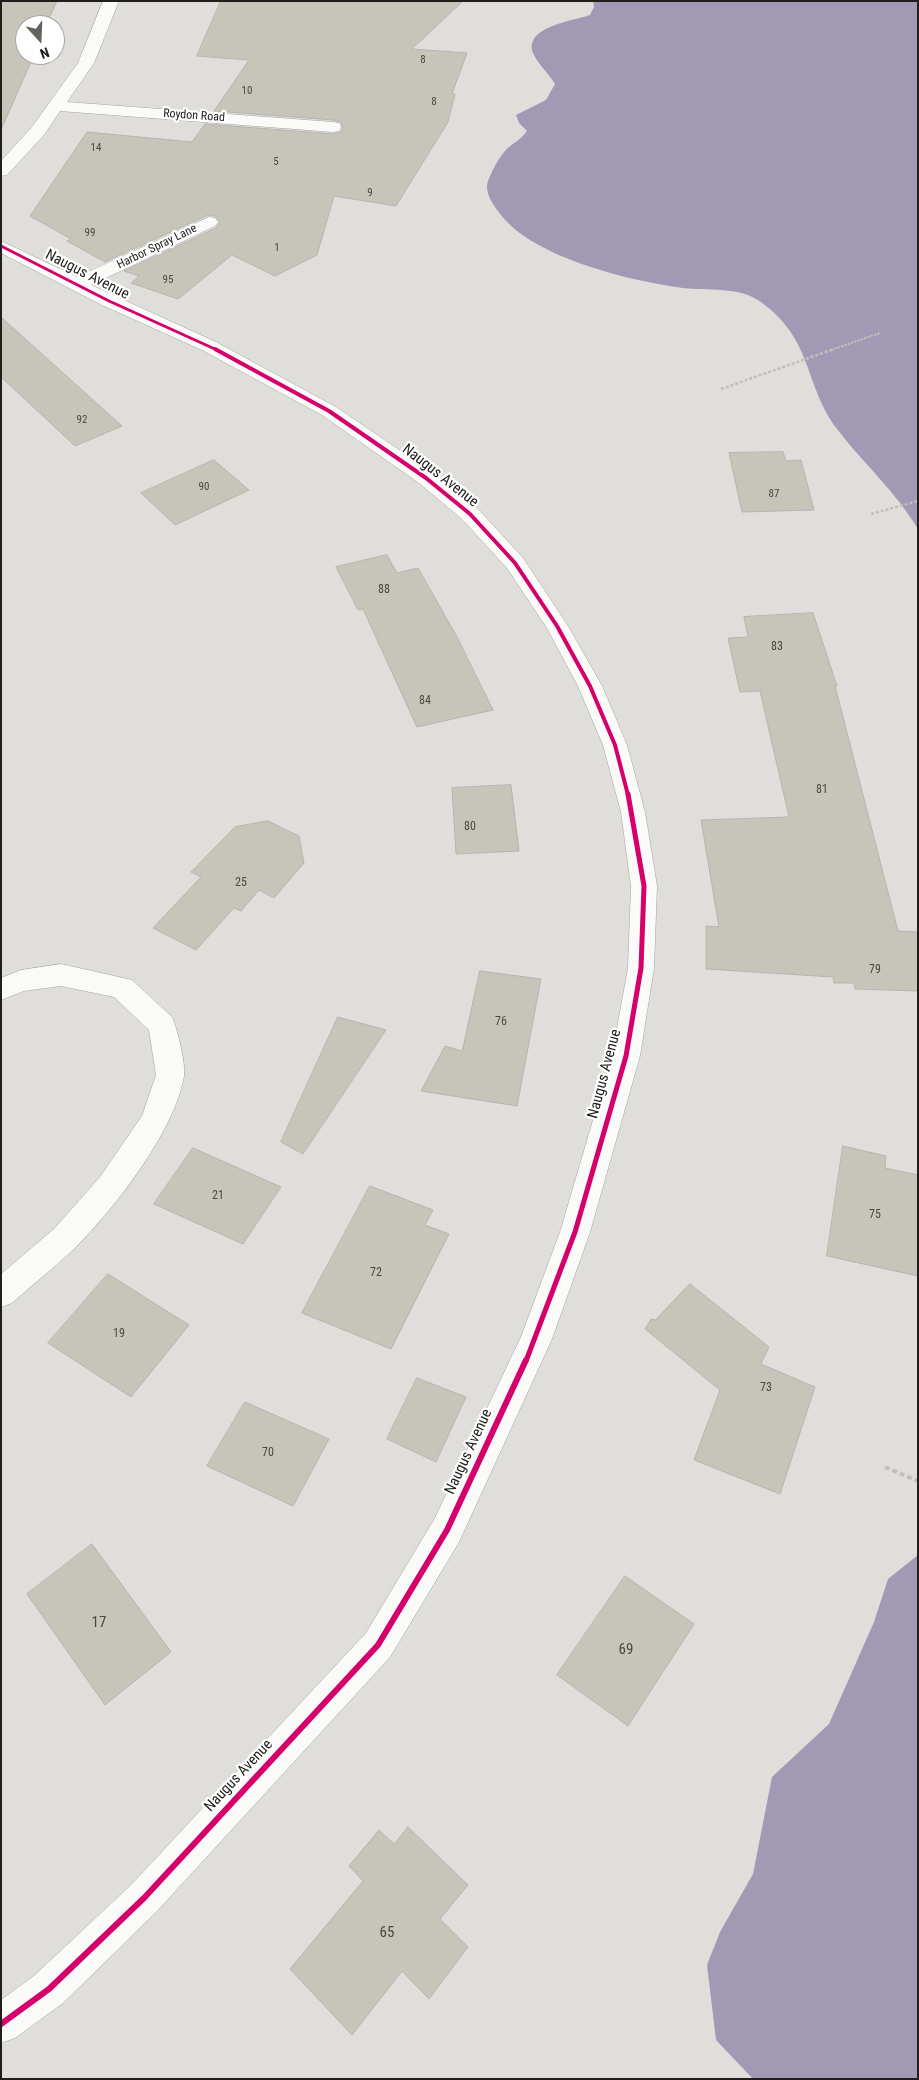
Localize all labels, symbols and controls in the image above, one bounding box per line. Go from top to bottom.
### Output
north arrow [15,15,65,65]
text: N [38,44,52,62]
house number: 8 [420,53,426,67]
house number: 10 [242,84,252,98]
house number: 8 [431,95,437,109]
street label: Roydon Road [163,107,225,125]
house number: 14 [91,141,101,155]
house number: 5 [273,155,279,169]
house number: 9 [367,186,373,200]
street label: Harbor Spray Lane [115,221,199,273]
house number: 99 [85,226,95,240]
house number: 1 [274,241,280,255]
street label: Naugus Avenue [42,246,132,304]
house number: 95 [163,273,173,287]
house number: 92 [77,413,87,427]
street label: Naugus Avenue [398,441,482,511]
house number: 90 [199,480,209,494]
house number: 87 [769,487,779,501]
house number: 88 [378,583,390,597]
house number: 83 [771,640,783,654]
house number: 84 [419,694,431,708]
house number: 81 [816,783,828,797]
house number: 80 [464,820,476,834]
house number: 25 [235,876,247,890]
house number: 79 [869,963,881,977]
house number: 76 [495,1015,507,1029]
street label: Naugus Avenue [584,1027,626,1121]
house number: 21 [212,1189,224,1203]
house number: 75 [869,1208,881,1222]
house number: 72 [370,1266,382,1280]
house number: 19 [113,1327,125,1341]
house number: 73 [760,1381,772,1395]
street label: Naugus Avenue [441,1407,497,1497]
house number: 70 [262,1446,274,1460]
house number: 17 [92,1614,106,1632]
house number: 69 [619,1641,633,1659]
street label: Naugus Avenue [201,1736,277,1816]
house number: 65 [380,1924,394,1942]

